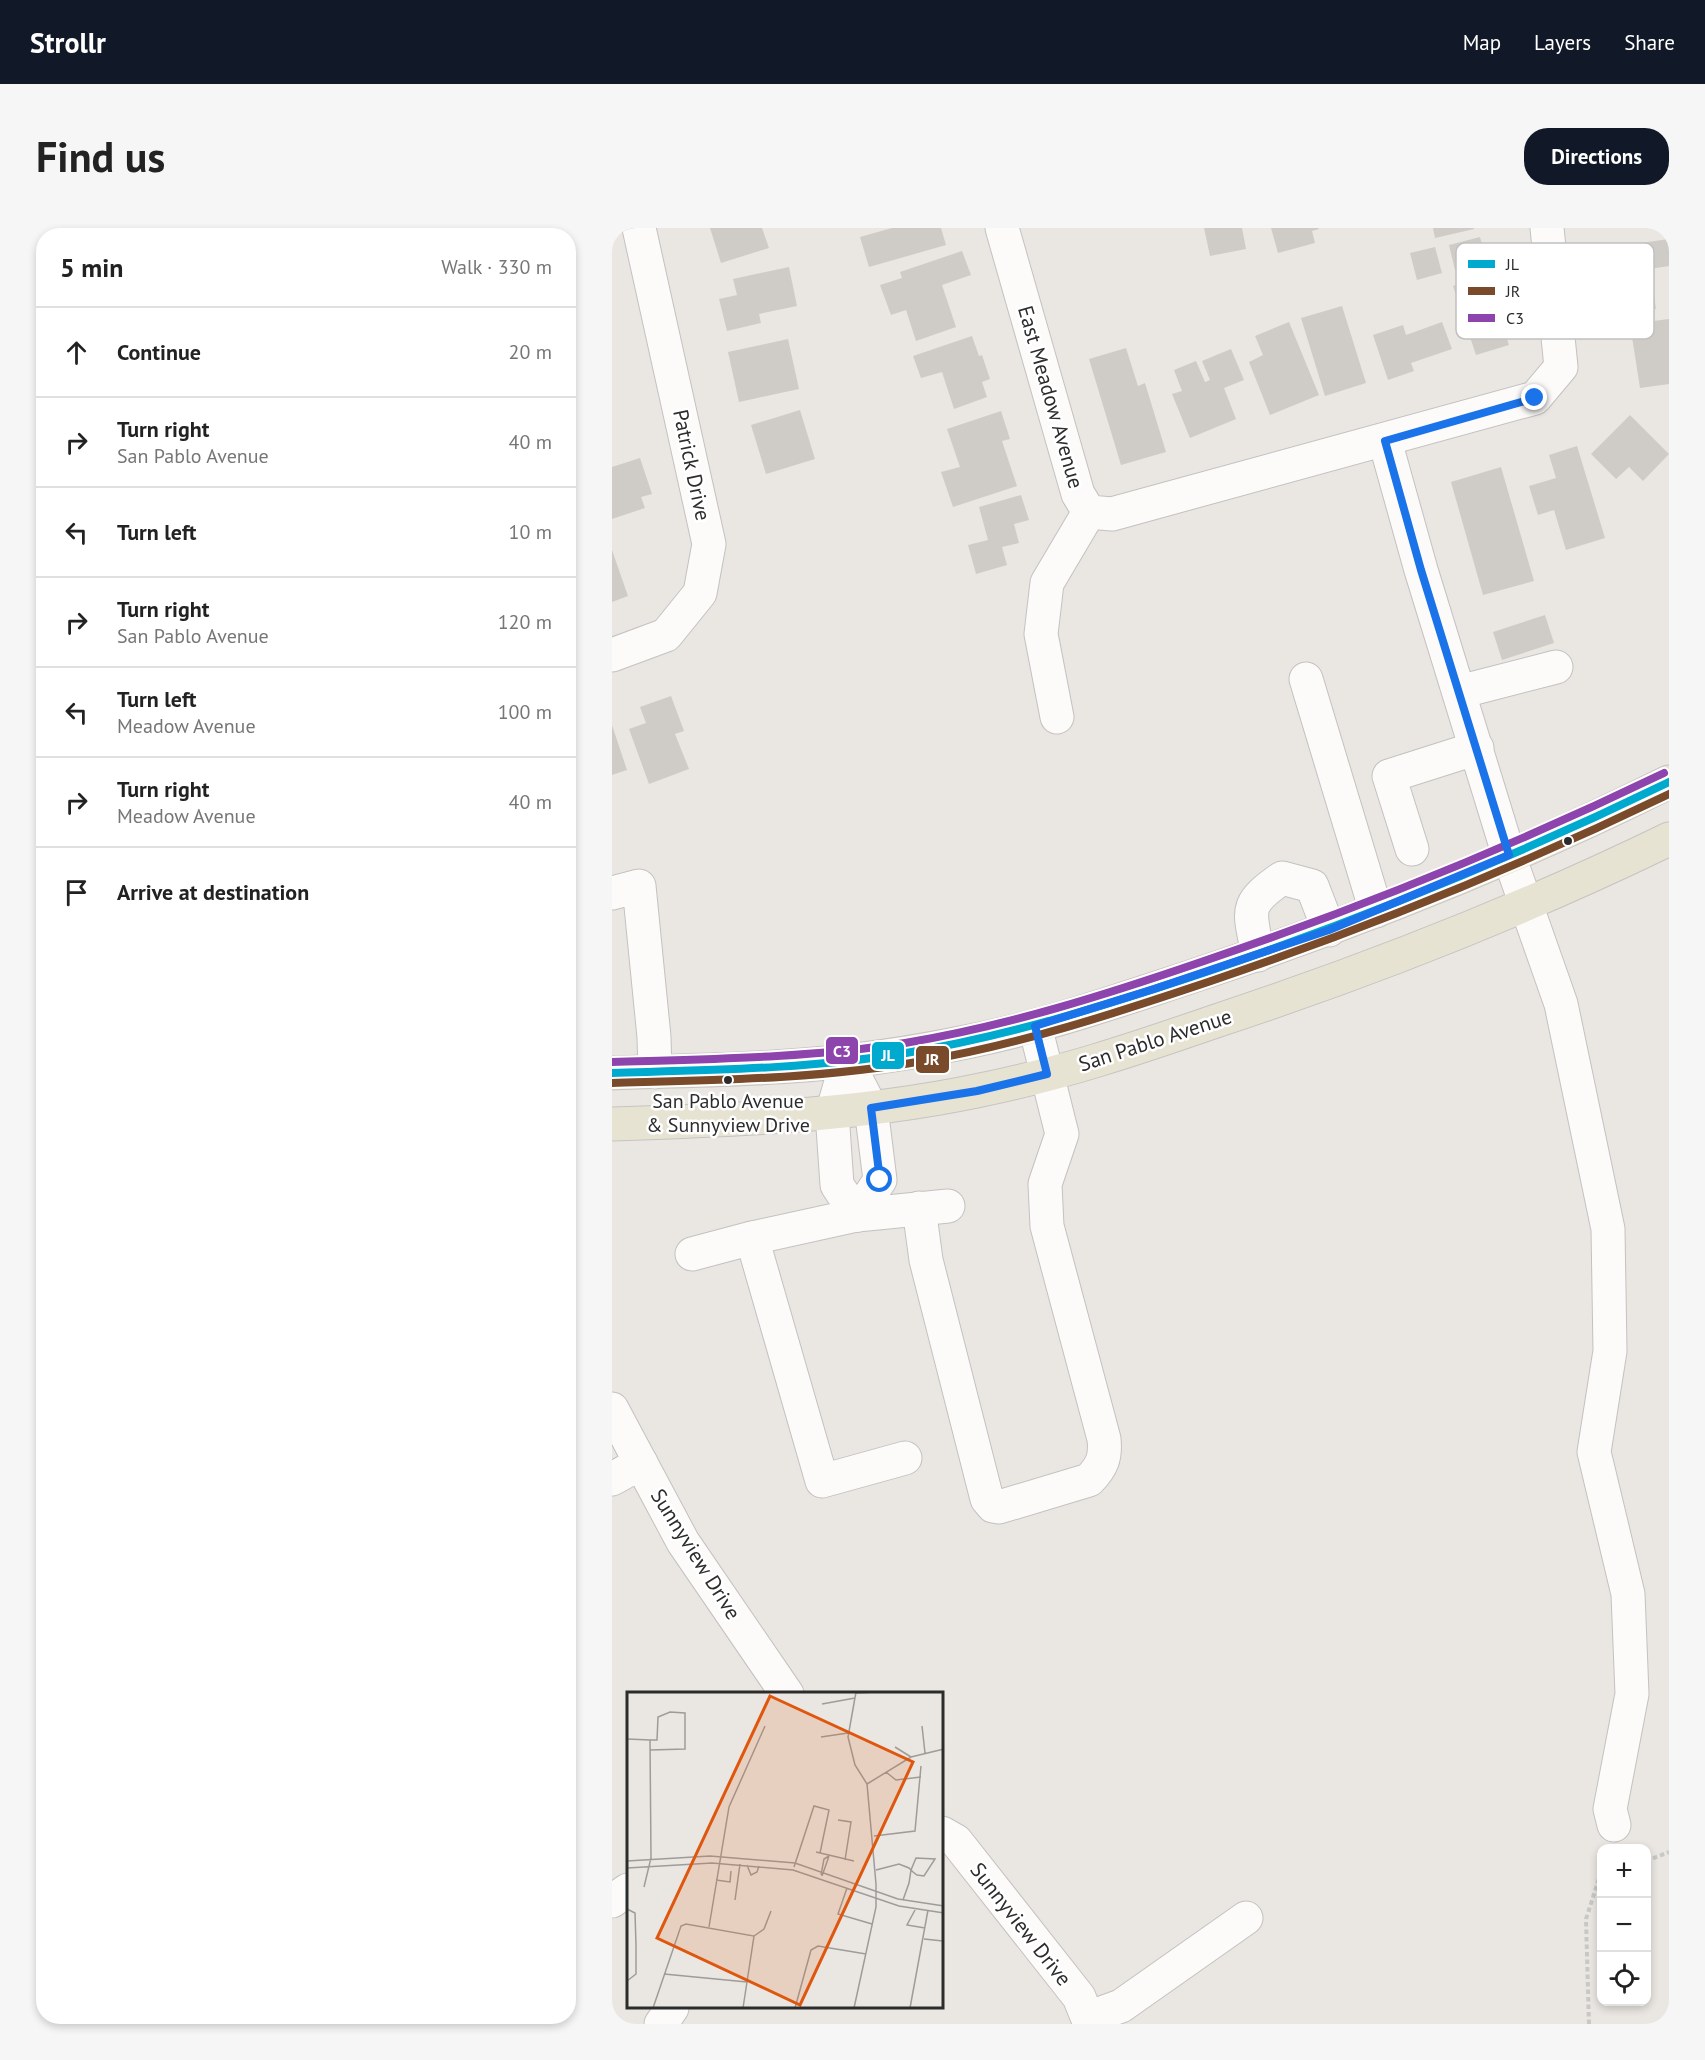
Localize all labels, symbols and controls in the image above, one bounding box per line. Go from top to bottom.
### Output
text: Strollr [30,24,106,61]
text: Map [1463,29,1501,56]
text: Layers [1534,29,1591,56]
text: Share [1624,29,1675,56]
button: Directions [1524,128,1669,185]
text: Find us [36,129,165,184]
legend [1456,243,1654,339]
text: 5 min [60,251,123,284]
text: Walk · 330 m [441,254,552,280]
text: JL [1505,254,1519,274]
text: JR [1505,281,1520,301]
street label: East Meadow Avenue [1012,303,1090,491]
text: C3 [1506,308,1524,328]
icon: ahead [60,336,93,369]
text: Continue [117,338,201,366]
text: 20 m [509,339,552,365]
route end [1521,384,1547,410]
street label: Patrick Drive [667,407,717,523]
text: Turn right [117,415,209,443]
icon: right [60,426,93,459]
text: 40 m [509,429,552,455]
text: San Pablo Avenue [117,443,269,469]
icon: left [60,516,93,549]
text: Turn left [117,518,197,546]
text: 10 m [509,519,552,545]
text: Turn right [117,595,209,623]
icon: right [60,606,93,639]
text: 120 m [498,609,552,635]
text: San Pablo Avenue [117,623,269,649]
text: Turn left [117,685,197,713]
icon: left [60,696,93,729]
text: 100 m [498,699,552,725]
text: Meadow Avenue [117,713,256,739]
text: Turn right [117,775,209,803]
icon: right [60,786,93,819]
text: 40 m [509,789,552,815]
text: Meadow Avenue [117,803,256,829]
unlabelled marker [1562,835,1574,847]
icon: arrive [60,876,93,909]
text: Arrive at destination [117,878,309,906]
street label: San Pablo Avenue [1075,1003,1235,1077]
line badge: C3 [825,1036,859,1065]
text: C3 [833,1041,851,1061]
line badge: JL [871,1041,905,1070]
text: JL [880,1045,896,1065]
line badge: JR [915,1045,950,1074]
text: JR [924,1049,940,1069]
marker: San Pablo Avenue & Sunnyview Drive [722,1074,734,1086]
place label: San Pablo Avenue & Sunnyview Drive [646,1088,810,1138]
route start [866,1166,892,1192]
street label: Sunnyview Drive [645,1484,747,1624]
inset map [627,1692,944,2009]
map controls [1597,1844,1651,2006]
button: + [1597,1844,1651,1898]
street label: Sunnyview Drive [964,1857,1078,1991]
button: − [1597,1898,1651,1952]
button: locate [1597,1952,1651,2006]

